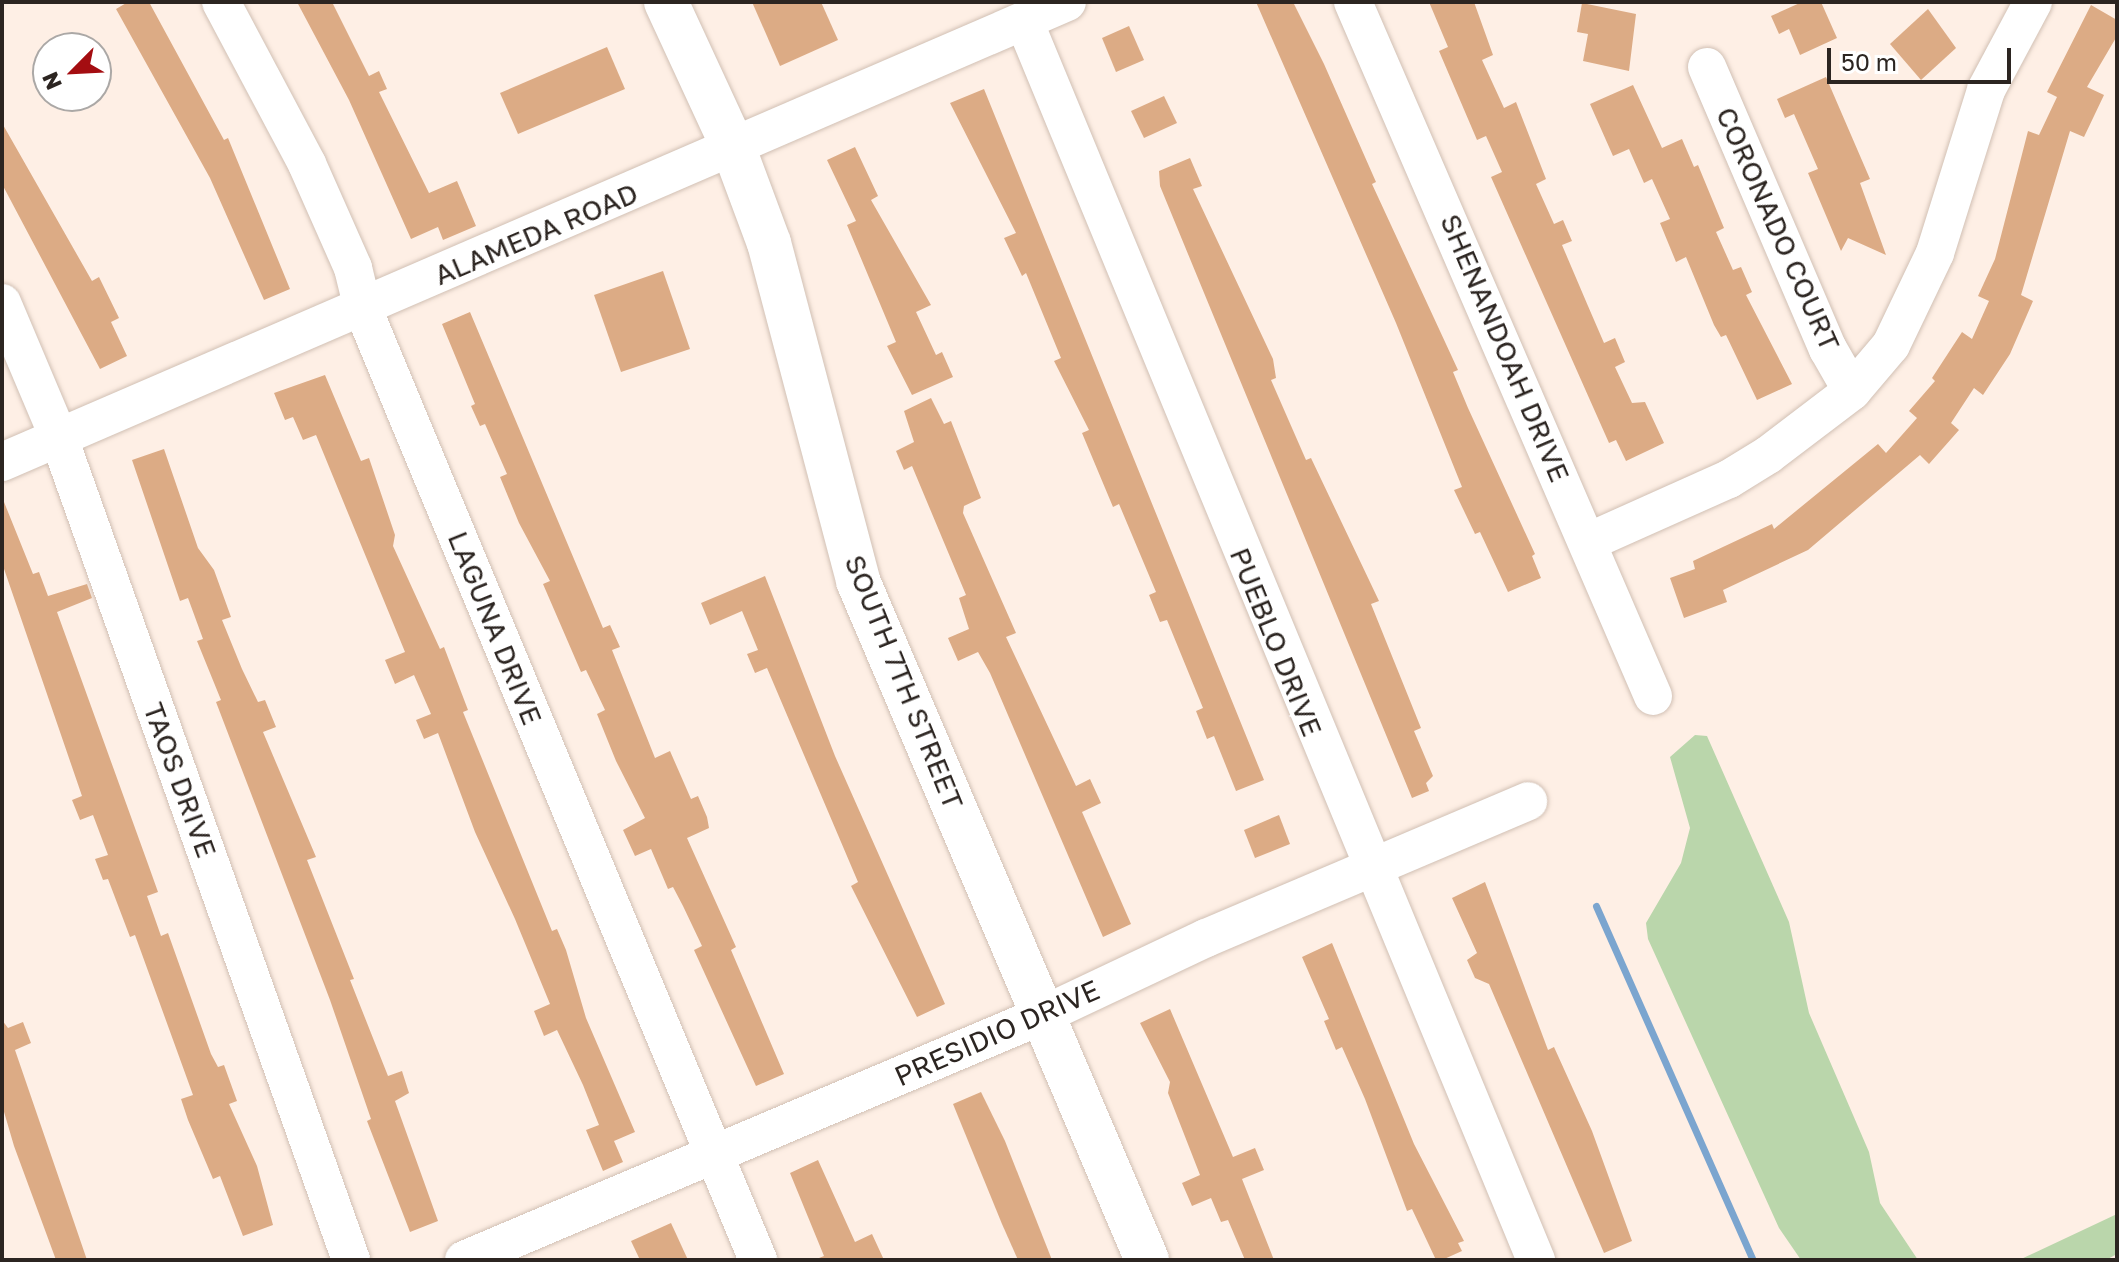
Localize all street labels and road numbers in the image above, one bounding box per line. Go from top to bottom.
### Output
street label: CORONADO COURT [1709,102,1847,356]
street label: ALAMEDA ROAD [429,176,643,292]
street label: SHENANDOAH DRIVE [1433,209,1577,487]
street label: LAGUNA DRIVE [441,526,549,730]
street label: PUEBLO DRIVE [1223,543,1329,741]
street label: SOUTH 7TH STREET [838,550,970,814]
street label: TAOS DRIVE [136,698,224,862]
street label: PRESIDIO DRIVE [889,973,1105,1093]

